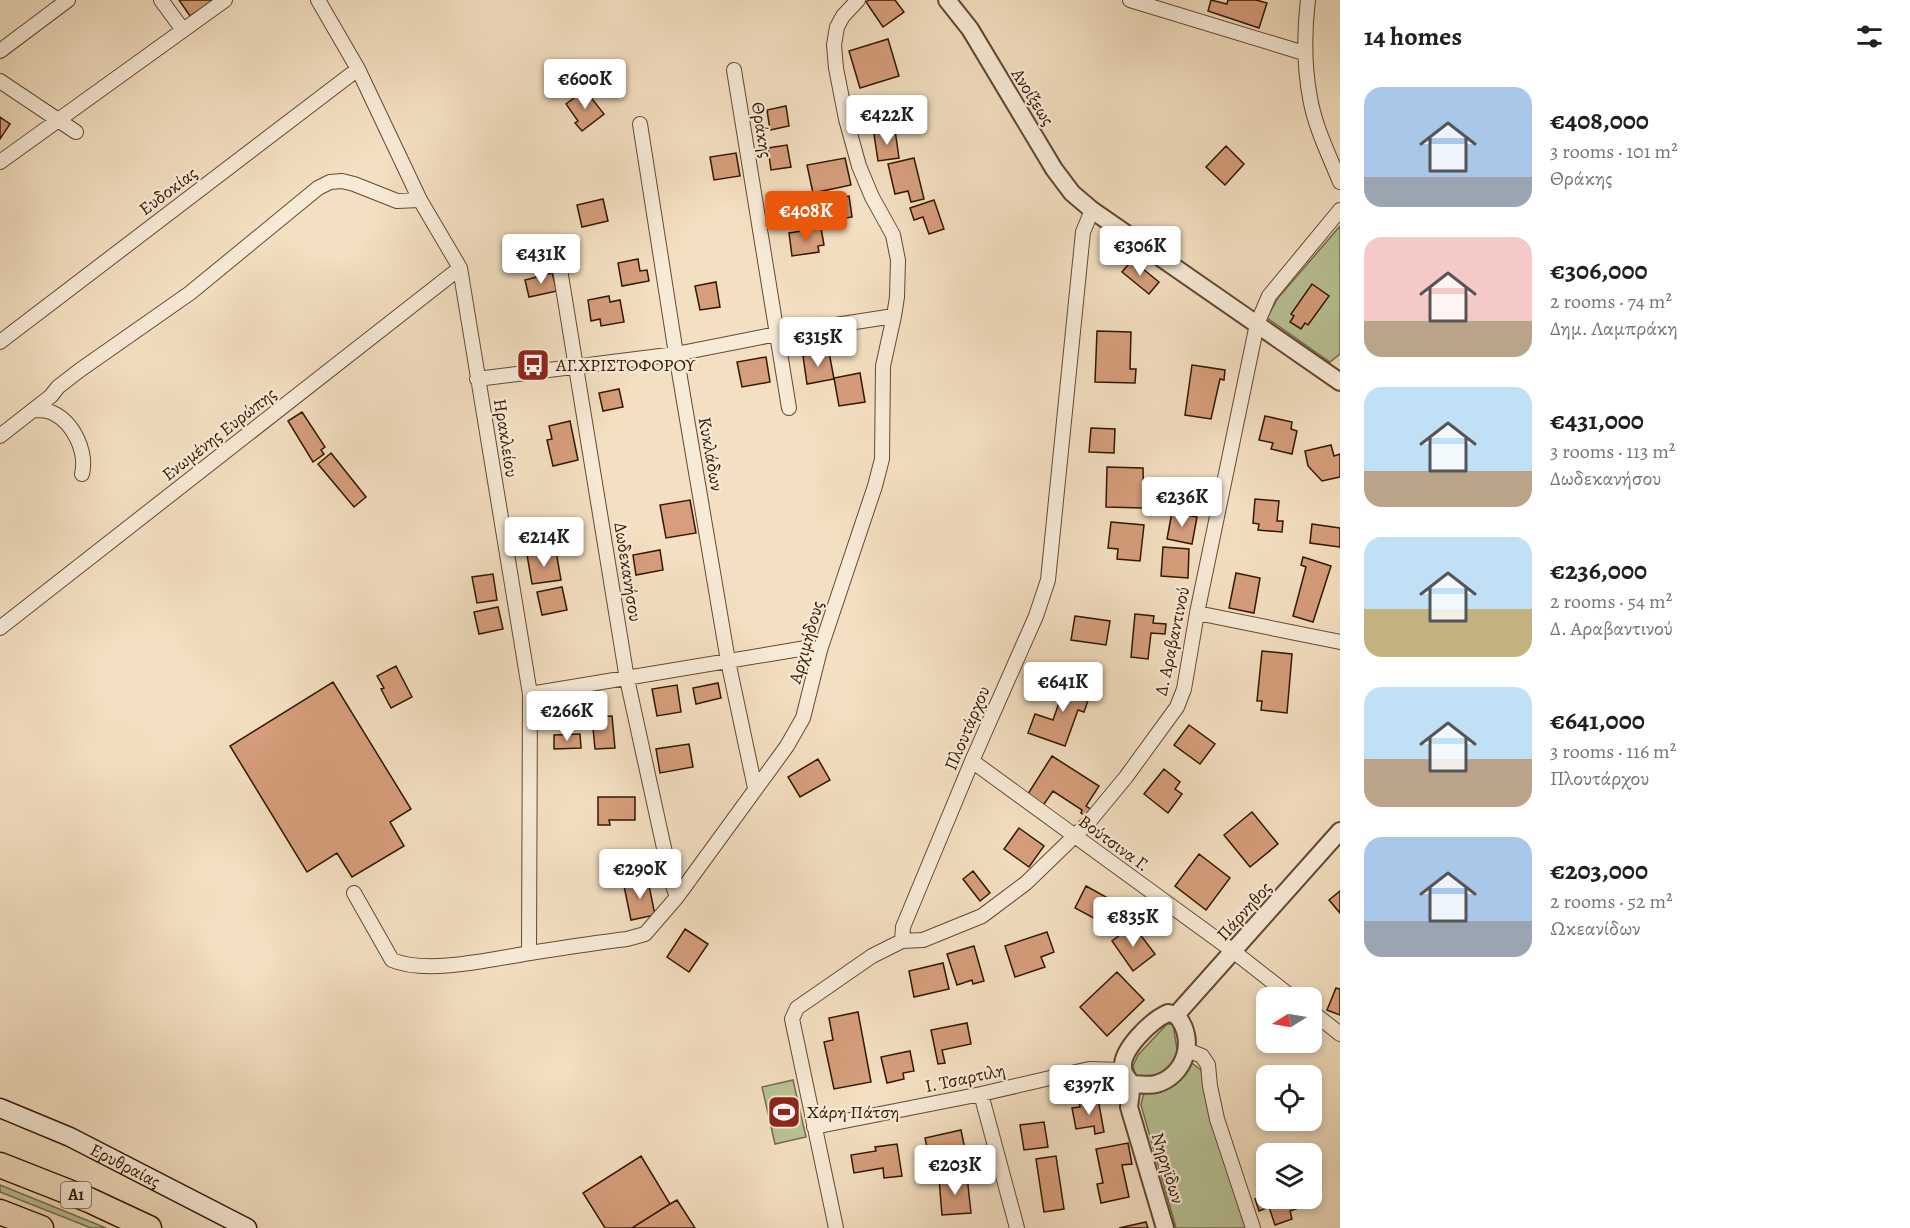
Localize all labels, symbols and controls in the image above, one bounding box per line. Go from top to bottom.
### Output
text: 14 homes [1364,19,1462,54]
icon: filters [1853,20,1886,53]
pin: €600K [543,59,627,110]
street label: Ανοίξεως [1005,63,1060,130]
text: €600K [558,65,612,92]
pin: €422K [845,95,929,146]
street label: Θράκης [746,100,778,160]
text: €422K [860,101,914,128]
text: €408,000 [1550,103,1649,138]
icon: home [1412,111,1484,183]
text: 3 rooms · 101 m² [1550,138,1678,165]
street label: Ευδοκίας [134,161,202,221]
text: Θράκης [1550,165,1613,192]
pin: €408K [764,191,848,242]
text: €408K [779,197,833,224]
pin: €306K [1098,226,1182,277]
text: €306K [1114,232,1166,259]
pin: €431K [499,234,583,285]
text: €431K [516,240,566,267]
text: €306,000 [1550,253,1648,288]
icon: home [1412,261,1484,333]
text: 2 rooms · 74 m² [1550,288,1672,315]
text: Δημ. Λαμπράκη [1550,315,1678,342]
pin: €315K [776,317,860,368]
text: €315K [794,323,842,350]
bus stop icon: ΑΓ.ΧΡΙΣΤΟΦΟΡΟΥ [515,347,551,383]
place label: ΑΓ.ΧΡΙΣΤΟΦΟΡΟΥ [555,353,697,377]
street label: Ενωμένης Ευρώπης [157,382,281,486]
street label: Ηρακλείου [488,397,524,479]
text: €431,000 [1550,403,1644,438]
icon: home [1412,411,1484,483]
street label: Κυκλάδων [693,415,729,493]
text: 3 rooms · 113 m² [1550,438,1675,465]
text: Δωδεκανήσου [1550,465,1662,492]
pin: €236K [1140,477,1224,528]
text: €236K [1156,483,1208,510]
pin: €214K [502,517,586,568]
street label: Δωδεκανήσου [608,521,648,623]
text: €214K [519,523,569,550]
text: €236,000 [1550,553,1647,588]
icon: home [1412,561,1484,633]
street label: Δ. Αραβαντινού [1149,584,1195,698]
text: 2 rooms · 54 m² [1550,588,1672,615]
street label: Αρχιμήδους [783,598,829,687]
text: Δ. Αραβαντινού [1550,615,1673,642]
pin: €641K [1021,662,1105,713]
text: €641K [1038,668,1088,695]
street label: Πλουτάρχου [938,682,996,774]
pin: €266K [525,691,609,742]
text: €266K [541,697,593,724]
text: €641,000 [1550,703,1645,738]
icon: home [1412,711,1484,783]
text: 3 rooms · 116 m² [1550,738,1676,765]
text: Πλουτάρχου [1550,765,1649,792]
street label: Βούτσινα Γ. [1074,809,1154,877]
pin: €290K [598,849,682,900]
text: €203,000 [1550,853,1648,888]
text: €290K [613,855,667,882]
icon: home [1412,861,1484,933]
street label: Πάρνηθος [1211,876,1277,946]
text: 2 rooms · 52 m² [1550,888,1673,915]
pin: €835K [1091,897,1175,948]
text: €835K [1107,903,1159,930]
text: Ωκεανίδων [1550,915,1640,942]
north arrow [1256,987,1322,1053]
map controls [1256,987,1322,1209]
street label: Ι. Τσαρτιλη [923,1058,1007,1098]
pin: €397K [1047,1065,1131,1116]
button: locate [1256,1065,1322,1131]
text: €397K [1063,1071,1115,1098]
sports icon: Χάρη Πάτση [766,1094,802,1130]
place label: Χάρη Πάτση [807,1100,899,1124]
street label: Νηρηϊδων [1146,1129,1190,1207]
street label: Ερυθραίας [86,1137,165,1193]
button: layers [1256,1143,1322,1209]
pin: €203K [913,1145,997,1196]
text: €203K [929,1151,981,1178]
road number: Α1 [61,1182,91,1208]

